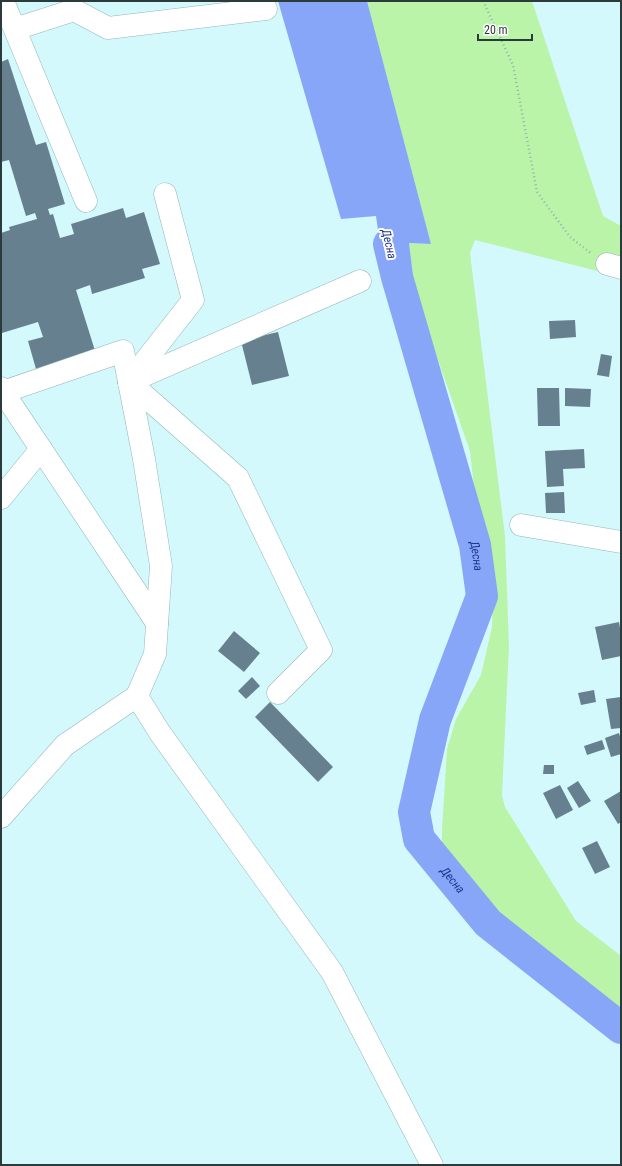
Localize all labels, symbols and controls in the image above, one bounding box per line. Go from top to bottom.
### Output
scale bar [478,16,532,42]
text: 20 m [484,23,508,37]
water label: Десна [379,227,399,260]
water label: Десна [467,538,485,572]
water label: Десна [437,863,468,896]

